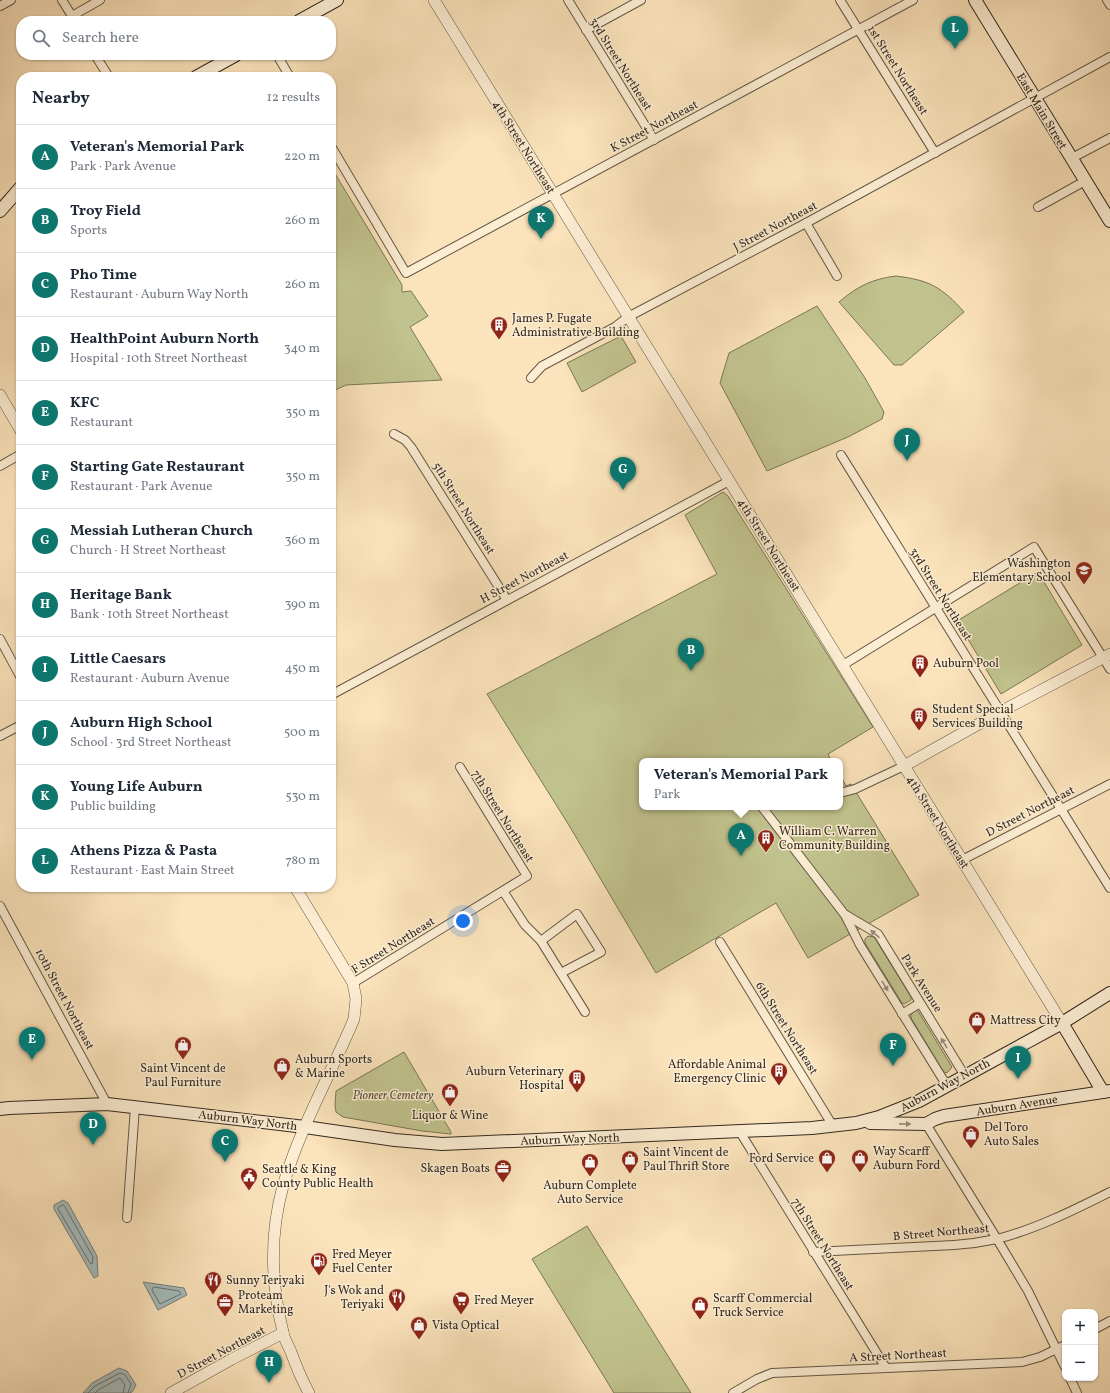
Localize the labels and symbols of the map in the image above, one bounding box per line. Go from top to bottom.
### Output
street label: 3rd Street Northeast [585,15,655,114]
pin: L [942,16,968,49]
street label: 1st Street Northeast [863,23,931,118]
street label: East Main Street [1012,70,1070,153]
street label: K Street Northeast [608,97,701,157]
street label: 4th Street Northeast [488,98,558,197]
street label: J Street Northeast [731,198,820,256]
pin: K [528,206,554,239]
place label: James P. Fugate Administrative Building [512,311,639,341]
building icon: James P. Fugate Administrative Building [489,315,509,340]
pin: J [894,428,920,461]
pin: G [610,457,636,490]
street label: 5th Street Northeast [428,459,498,558]
street label: 4th Street Northeast [733,496,803,595]
street label: 3rd Street Northeast [905,545,975,644]
street label: H Street Northeast [477,548,571,608]
place label: Washington Elementary School [972,556,1071,586]
school or university icon: Washington Elementary School [1074,560,1094,585]
pin: B [678,638,704,671]
building icon: Auburn Pool [910,653,930,678]
place label: Auburn Pool [933,656,999,672]
place label: Student Special Services Building [932,702,1023,732]
building icon: Student Special Services Building [909,706,929,731]
street label: 7th Street Northeast [467,767,537,866]
street label: 4th Street Northeast [902,773,972,872]
street label: D Street Northeast [983,783,1078,841]
pin: A [728,823,754,856]
place label: William C. Warren Community Building [779,824,890,854]
building icon: William C. Warren Community Building [756,828,776,853]
your location [453,911,473,931]
street label: F Street Northeast [349,914,438,978]
one-way arrow [870,929,880,938]
street label: 10th Street Northeast [31,946,98,1053]
street label: Park Avenue [897,951,946,1016]
street label: 6th Street Northeast [751,979,821,1078]
one-way arrow [881,981,889,991]
shop icon: Mattress City [967,1010,987,1035]
place label: Mattress City [990,1013,1061,1029]
pin: E [19,1027,45,1060]
pin: F [880,1033,906,1066]
shop icon: Saint Vincent de Paul Furniture [173,1035,193,1060]
one-way arrow [941,1037,948,1049]
pin: I [1005,1046,1031,1079]
place label: Auburn Sports & Marine [295,1052,372,1082]
street label: Auburn Way North [898,1055,993,1116]
shop icon: Auburn Sports & Marine [272,1056,292,1081]
place label: Affordable Animal Emergency Clinic [668,1057,766,1087]
place label: Saint Vincent de Paul Furniture [140,1061,226,1091]
building icon: Affordable Animal Emergency Clinic [769,1061,789,1086]
place label: Auburn Veterinary Hospital [466,1064,565,1094]
building icon: Auburn Veterinary Hospital [567,1068,587,1093]
shop icon: Liquor & Wine [440,1082,460,1107]
park label: Pioneer Cemetery [353,1088,434,1104]
street label: Auburn Avenue [975,1092,1059,1120]
street label: Auburn Way North [197,1107,298,1135]
place label: Liquor & Wine [412,1108,489,1124]
pin: D [80,1112,106,1145]
place label: Del Toro Auto Sales [984,1120,1039,1150]
one-way arrow [899,1121,912,1127]
shop icon: Del Toro Auto Sales [961,1124,981,1149]
pin: C [212,1129,238,1162]
street label: Auburn Way North [520,1130,620,1150]
place label: Way Scarff Auburn Ford [873,1144,940,1174]
place label: Saint Vincent de Paul Thrift Store [643,1145,730,1175]
shop icon: Ford Service [817,1148,837,1173]
shop icon: Way Scarff Auburn Ford [850,1148,870,1173]
shop icon: Saint Vincent de Paul Thrift Store [620,1149,640,1174]
place label: Ford Service [749,1151,814,1167]
shop icon: Auburn Complete Auto Service [580,1152,600,1177]
office icon: Skagen Boats [493,1158,513,1183]
place label: Skagen Boats [420,1161,490,1177]
place label: Seattle & King County Public Health [262,1162,374,1192]
public building icon: Seattle & King County Public Health [239,1166,259,1191]
place label: Auburn Complete Auto Service [543,1178,637,1208]
street label: 7th Street Northeast [787,1195,857,1294]
street label: B Street Northeast [892,1221,990,1245]
place label: Fred Meyer Fuel Center [332,1247,392,1277]
fuel station icon: Fred Meyer Fuel Center [309,1251,329,1276]
restaurant icon: Sunny Teriyaki [203,1270,223,1295]
place label: Sunny Teriyaki [226,1273,305,1289]
place label: J's Wok and Teriyaki [324,1283,384,1313]
restaurant icon: J's Wok and Teriyaki [387,1287,407,1312]
place label: Proteam Marketing [238,1288,293,1318]
supermarket icon: Fred Meyer [451,1290,471,1315]
place label: Scarff Commercial Truck Service [713,1291,813,1321]
office icon: Proteam Marketing [215,1292,235,1317]
place label: Fred Meyer [474,1293,534,1309]
shop icon: Scarff Commercial Truck Service [690,1295,710,1320]
shop icon: Vista Optical [409,1315,429,1340]
place label: Vista Optical [432,1318,500,1334]
street label: D Street Northeast [175,1323,268,1383]
street label: A Street Northeast [849,1345,947,1367]
pin: H [256,1350,282,1383]

